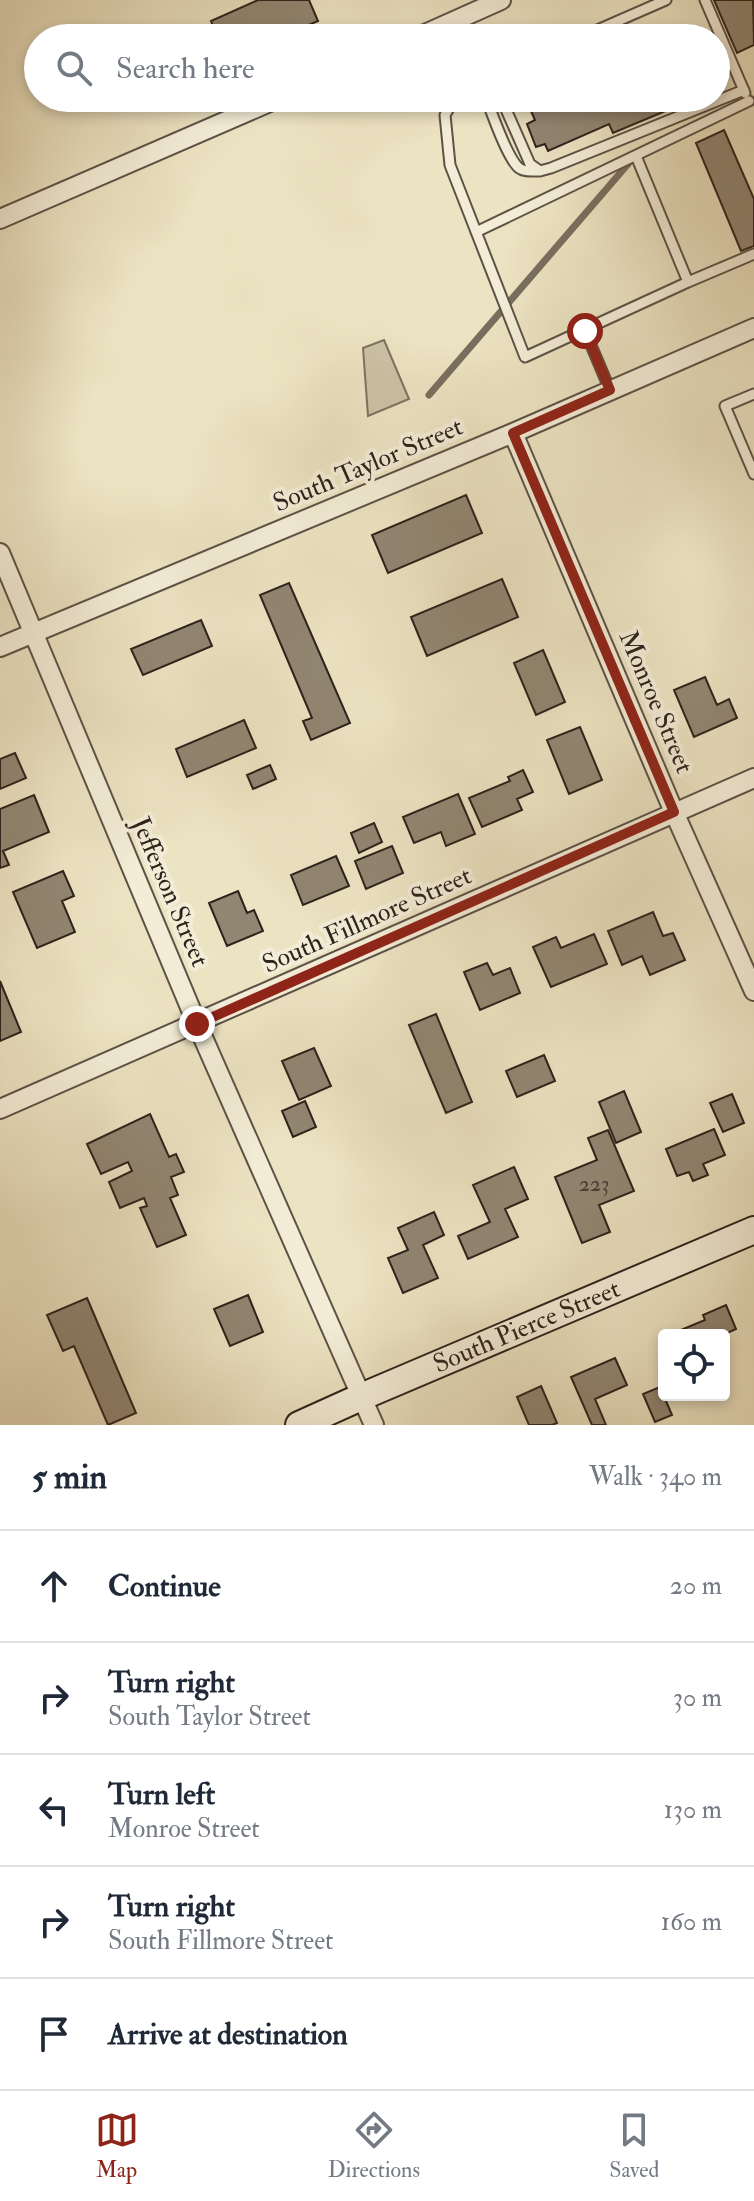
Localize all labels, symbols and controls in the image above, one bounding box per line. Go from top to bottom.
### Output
search box [24,24,730,112]
icon: search [52,46,96,90]
text: Search here [116,50,255,87]
route start [567,313,603,349]
street label: South Taylor Street [268,411,468,519]
street label: Monroe Street [612,626,700,778]
street label: Jefferson Street [124,812,216,972]
street label: South Fillmore Street [258,860,476,980]
route end [179,1006,215,1042]
house number: 223 [579,1170,609,1198]
street label: South Pierce Street [428,1273,625,1380]
map controls [658,1329,730,1401]
button: locate [658,1329,730,1401]
text: 5 min [32,1456,107,1499]
text: Walk · 340 m [589,1461,722,1493]
icon: ahead [32,1564,76,1608]
text: Continue [108,1568,221,1605]
text: 20 m [670,1570,722,1602]
text: Turn right [108,1664,235,1701]
icon: right [32,1676,76,1720]
text: 30 m [673,1682,722,1714]
text: South Taylor Street [108,1701,311,1733]
text: Turn left [108,1776,215,1813]
icon: left [32,1788,76,1832]
text: 130 m [664,1794,722,1826]
text: Monroe Street [108,1813,260,1845]
text: Turn right [108,1888,235,1925]
icon: right [32,1900,76,1944]
text: 160 m [661,1906,722,1938]
text: South Fillmore Street [108,1925,333,1957]
icon: arrive [32,2012,76,2056]
text: Arrive at destination [108,2016,348,2053]
tab: Map [95,2108,139,2184]
tab: Directions [328,2108,420,2184]
tab: Saved [609,2108,659,2184]

